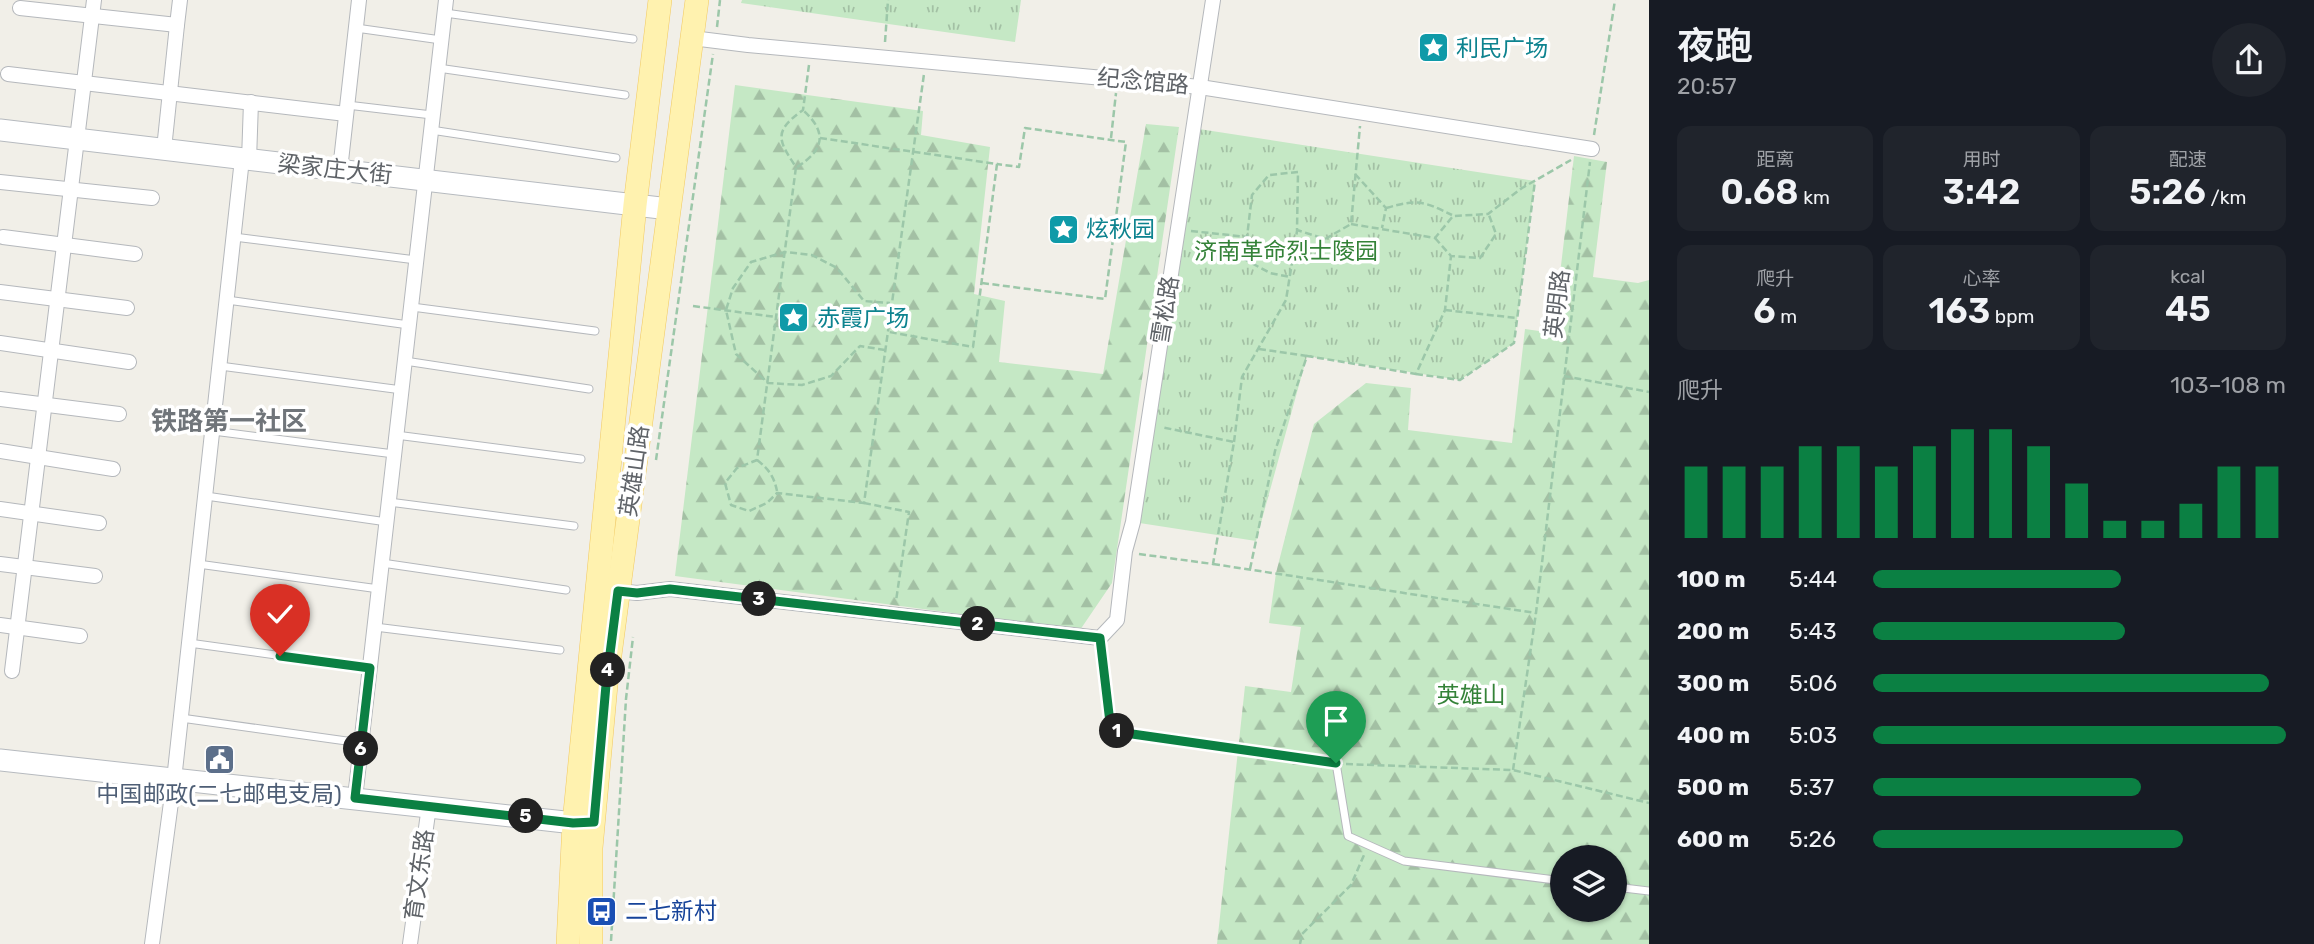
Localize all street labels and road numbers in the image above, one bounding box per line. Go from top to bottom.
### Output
street label: 纪念馆路 [1096,63,1190,99]
street label: 梁家庄大街 [276,149,394,189]
street label: 英明路 [1539,268,1575,340]
street label: 雪松路 [1146,274,1184,346]
street label: 英雄山路 [614,423,654,519]
street label: 育文东路 [399,827,439,923]

